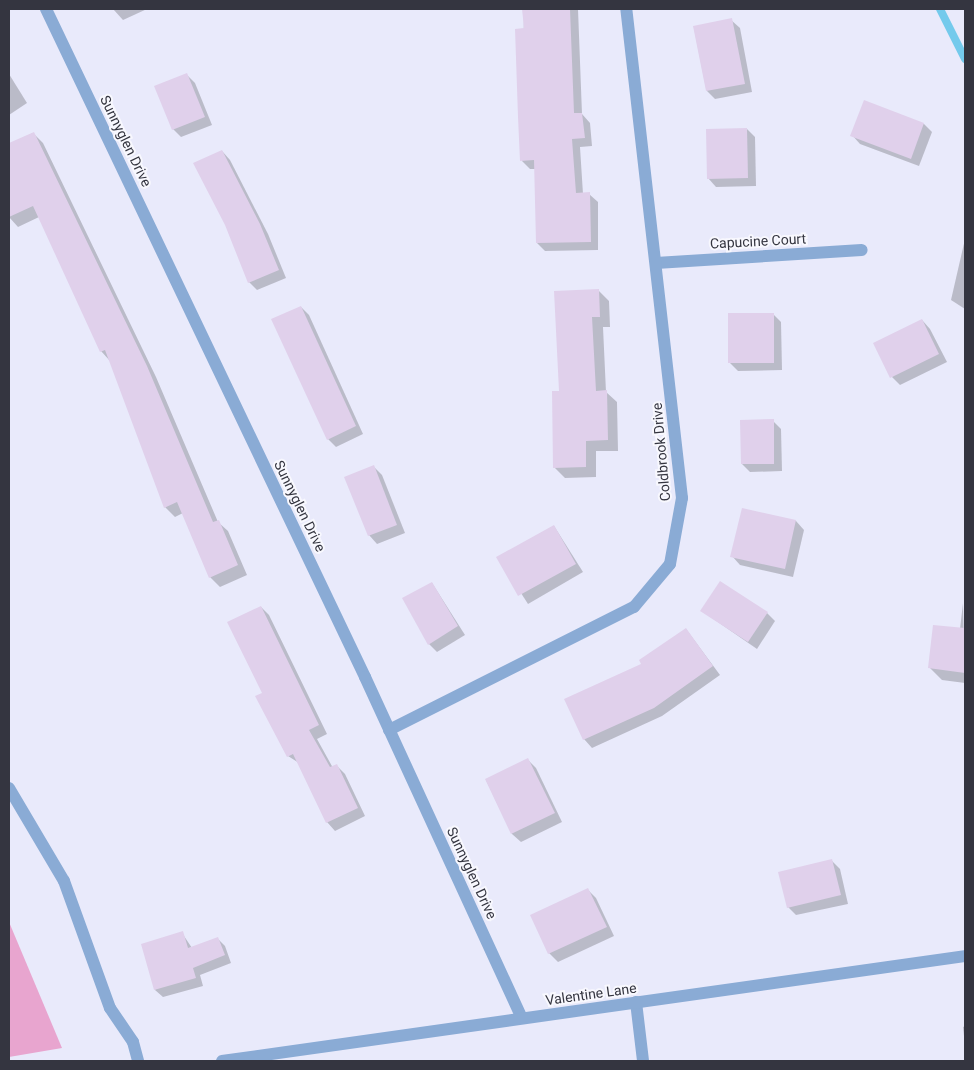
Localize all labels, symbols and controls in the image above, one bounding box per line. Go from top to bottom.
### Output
street label: Sunnyglen Drive [97,93,155,189]
street label: Capucine Court [710,230,806,252]
street label: Coldbrook Drive [648,402,674,502]
street label: Sunnyglen Drive [271,458,329,554]
street label: Sunnyglen Drive [443,824,501,922]
street label: Valentine Lane [544,979,638,1009]

